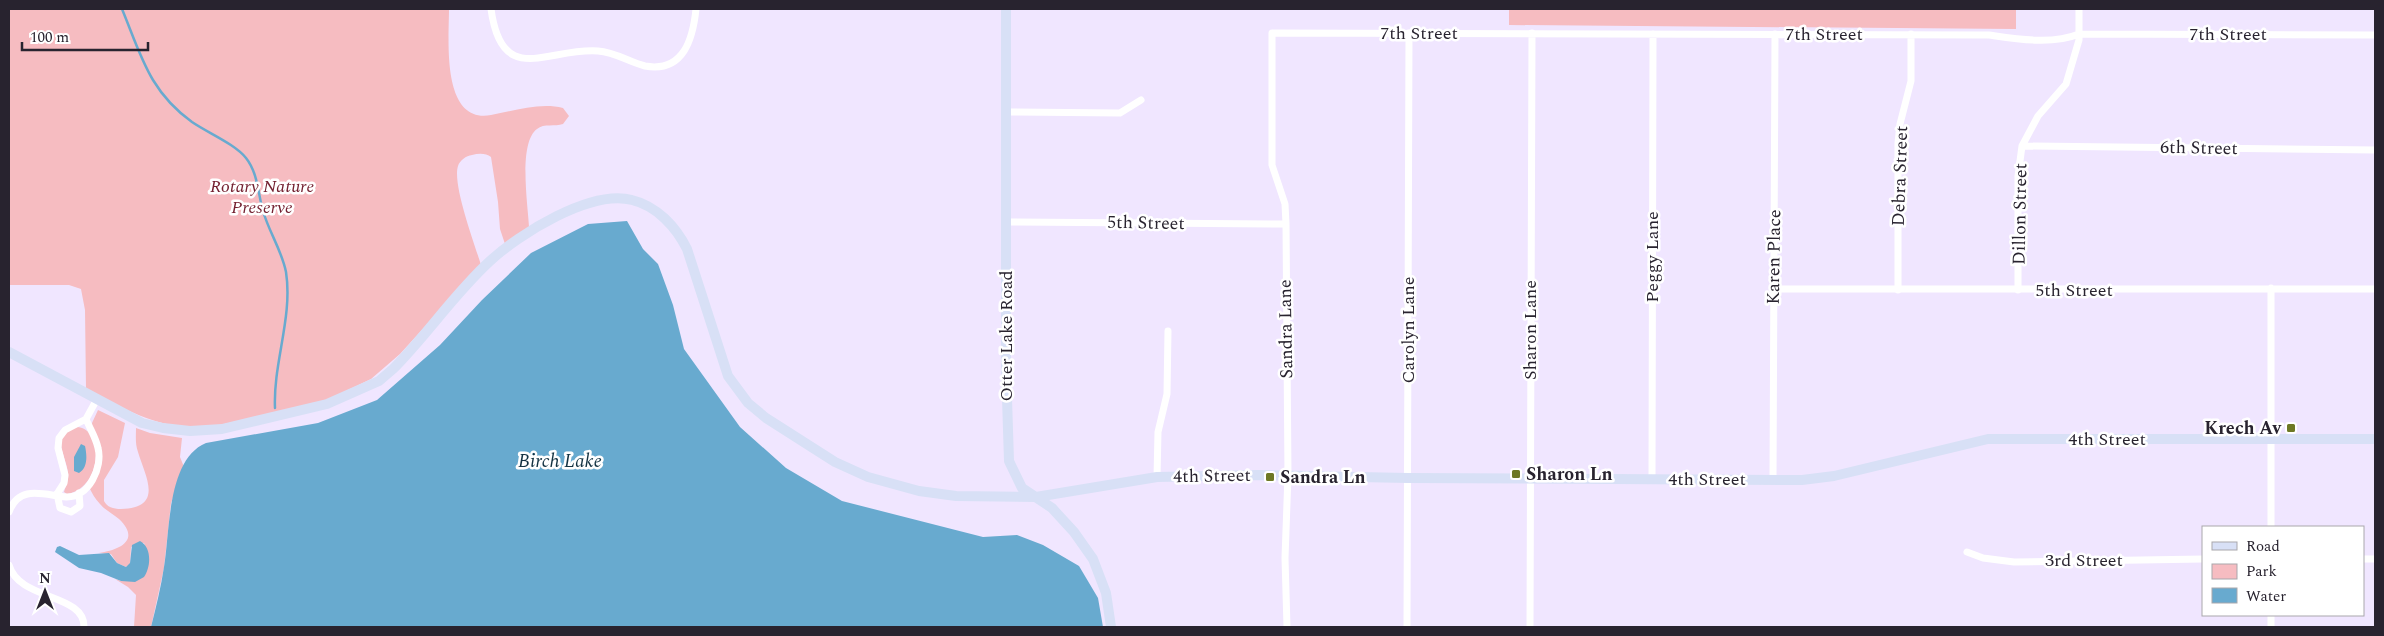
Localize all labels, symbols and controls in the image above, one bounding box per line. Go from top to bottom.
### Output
scale bar [22,20,149,52]
street label: 7th Street [1380,20,1458,47]
street label: 7th Street [1785,21,1863,48]
street label: 7th Street [2189,21,2267,48]
text: 100 m [30,26,69,49]
street label: Debra Street [1885,125,1915,227]
street label: 6th Street [2160,134,2238,162]
street label: Dillon Street [2006,163,2034,265]
park label: Rotary Nature Preserve [210,173,314,221]
street label: 5th Street [1107,209,1185,237]
street label: Karen Place [1760,209,1788,305]
street label: Peggy Lane [1639,211,1666,303]
street label: Otter Lake Road [993,270,1020,402]
street label: Carolyn Lane [1395,276,1422,384]
street label: 5th Street [2035,277,2113,304]
street label: Sandra Lane [1272,279,1300,379]
street label: Sharon Lane [1517,280,1544,380]
place label: Krech Av [2204,415,2282,442]
marker: Krech Av [2285,422,2297,434]
street label: 4th Street [2068,426,2146,453]
water label: Birch Lake [518,447,602,476]
place label: Sharon Ln [1526,461,1613,488]
street label: 4th Street [1173,462,1251,490]
place label: Sandra Ln [1280,464,1366,491]
street label: 4th Street [1668,466,1746,493]
marker: Sharon Ln [1510,468,1522,480]
marker: Sandra Ln [1264,471,1276,483]
legend [2202,526,2364,616]
text: Road [2246,535,2280,558]
street label: 3rd Street [2045,547,2123,574]
text: Park [2246,560,2277,583]
north arrow [20,566,70,616]
text: N [39,568,51,589]
text: Water [2246,585,2286,608]

